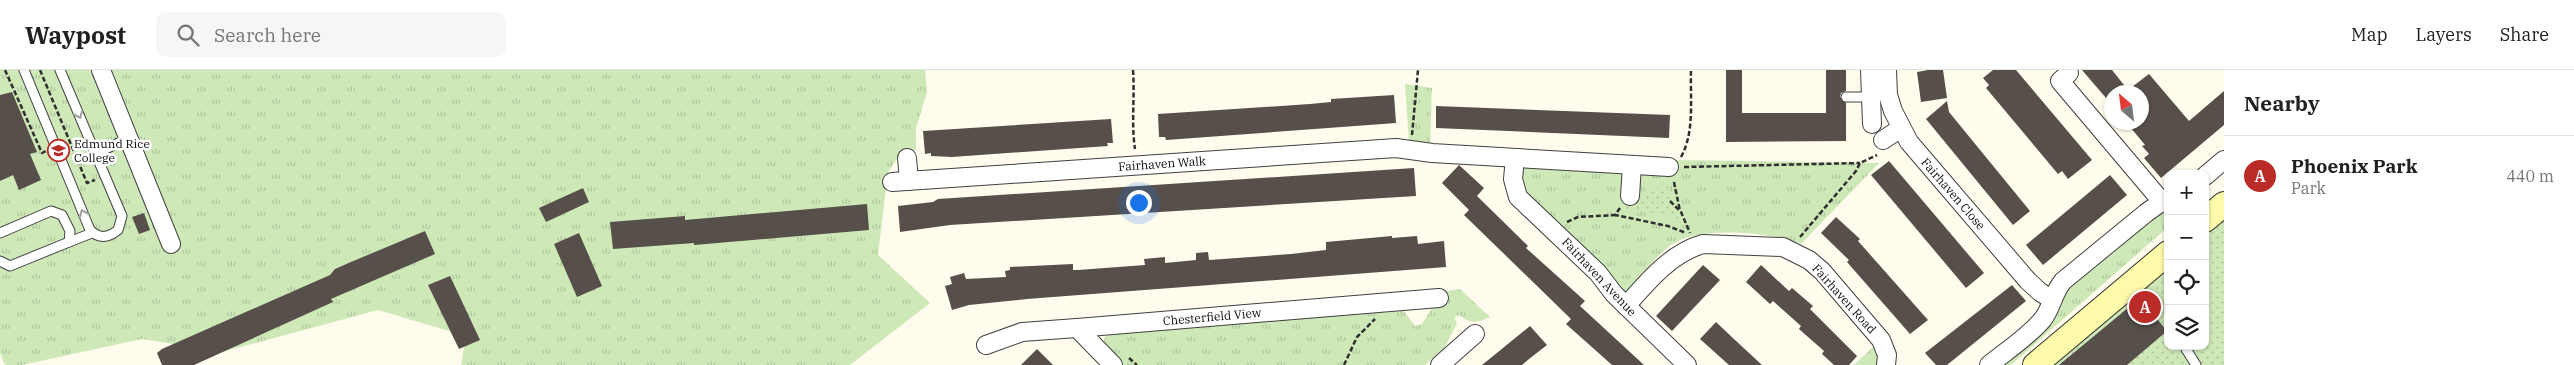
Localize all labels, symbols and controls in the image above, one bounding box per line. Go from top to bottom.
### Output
search box [156,12,506,57]
text: Waypost [25,19,126,51]
icon: search [174,21,202,49]
text: Search here [214,23,321,47]
text: Map [2351,23,2388,46]
text: Layers [2416,23,2472,46]
text: Share [2500,23,2549,46]
north arrow [2104,85,2149,130]
text: Nearby [2244,89,2320,117]
one-way arrow [73,110,83,119]
place label: Edmund Rice College [74,136,150,165]
school or university icon: Edmund Rice College [46,139,70,163]
street label: Fairhaven Walk [1118,153,1206,174]
text: Phoenix Park [2291,154,2418,178]
street label: Fairhaven Close [1918,155,1989,233]
text: A [2254,166,2266,186]
text: 440 m [2506,166,2554,186]
map controls [2164,170,2209,350]
button: + [2164,170,2209,215]
text: Park [2291,178,2326,198]
your location [1126,190,1152,216]
one-way arrow [78,209,89,218]
button: − [2164,215,2209,260]
street label: Fairhaven Avenue [1559,234,1640,319]
button: locate [2164,260,2209,305]
street label: Fairhaven Road [1809,261,1880,337]
pin: A [2129,288,2161,326]
street label: Chesterfield View [1162,305,1262,328]
button: layers [2164,305,2209,350]

